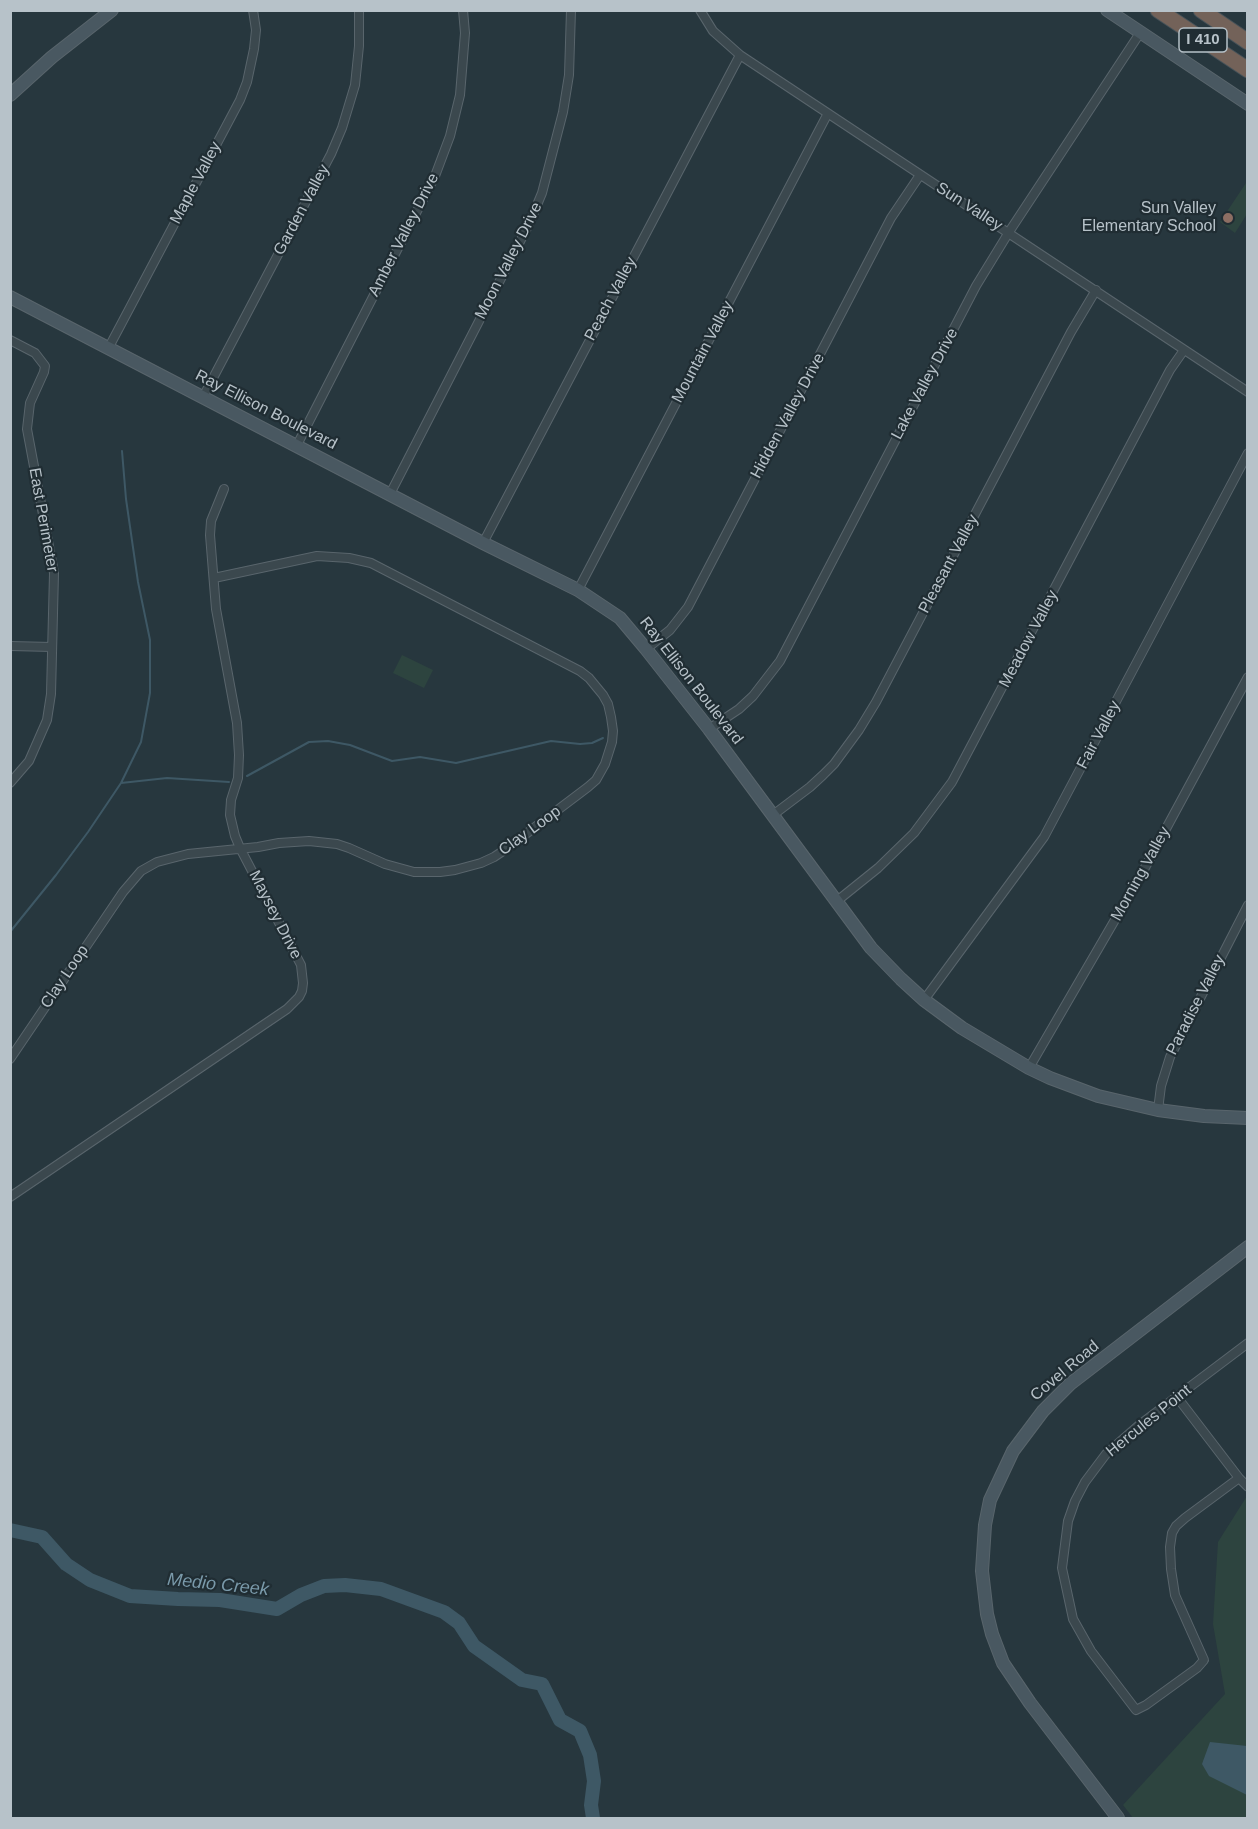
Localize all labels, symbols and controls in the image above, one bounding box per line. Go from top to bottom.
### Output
road number: I 410 [1179,28,1227,52]
street label: Maple Valley [166,139,226,227]
street label: Garden Valley [270,161,334,259]
street label: Amber Valley Drive [365,170,443,300]
street label: Sun Valley [932,178,1006,236]
street label: Moon Valley Drive [471,199,547,323]
place label: Sun Valley Elementary School [1082,199,1216,237]
marker: Sun Valley Elementary School [1221,211,1235,225]
street label: Peach Valley [581,254,641,344]
street label: Mountain Valley [668,298,738,406]
street label: Lake Valley Drive [888,325,962,443]
street label: Hidden Valley Drive [747,350,829,482]
street label: Ray Ellison Boulevard [192,366,340,454]
street label: East Perimeter [24,466,62,574]
street label: Pleasant Valley [915,511,983,617]
street label: Meadow Valley [995,587,1063,691]
street label: Ray Ellison Boulevard [635,613,747,749]
street label: Fair Valley [1073,698,1125,772]
street label: Clay Loop [495,802,565,860]
street label: Morning Valley [1107,824,1175,924]
street label: Maysey Drive [244,867,306,963]
street label: Clay Loop [37,942,93,1012]
street label: Paradise Valley [1162,952,1230,1058]
street label: Covel Road [1027,1337,1103,1405]
street label: Hercules Point [1103,1381,1195,1461]
water label: Medio Creek [166,1569,270,1601]

